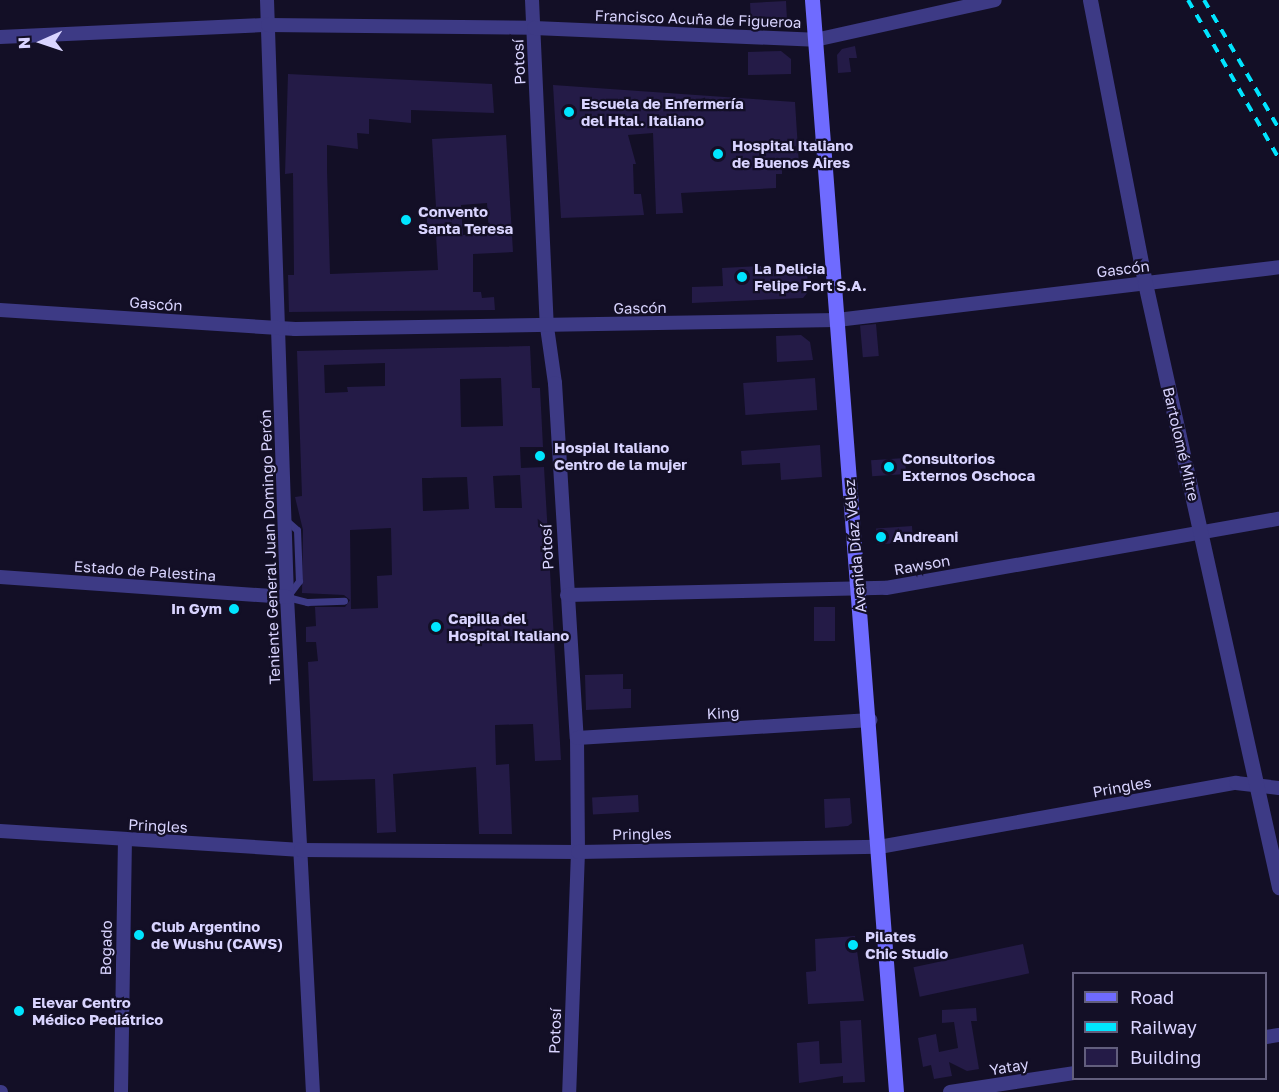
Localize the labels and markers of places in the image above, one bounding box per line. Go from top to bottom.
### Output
place label: Escuela de Enfermería del Htal. Italiano [581,94,744,129]
marker: Escuela de Enfermería del Htal. Italiano [562,105,576,119]
place label: Hospital Italiano de Buenos Aires [732,136,853,171]
marker: Hospital Italiano de Buenos Aires [709,145,727,163]
place label: Convento Santa Teresa [418,202,513,237]
marker: Convento Santa Teresa [399,213,413,227]
place label: La Delicia Felipe Fort S.A. [754,259,867,294]
marker: La Delicia Felipe Fort S.A. [735,270,749,284]
place label: Hospial Italiano Centro de la mujer [554,438,687,473]
marker: Hospial Italiano Centro de la mujer [531,447,549,465]
place label: Consultorios Externos Oschoca [902,449,1035,484]
marker: Consultorios Externos Oschoca [880,458,898,476]
place label: Andreani [893,528,958,546]
marker: Andreani [874,530,888,544]
place label: In Gym [171,600,222,618]
marker: In Gym [227,602,241,616]
place label: Capilla del Hospital Italiano [448,609,569,644]
marker: Capilla del Hospital Italiano [429,620,443,634]
place label: Club Argentino de Wushu (CAWS) [151,917,283,952]
place label: Pilates Chic Studio [865,927,948,962]
marker: Club Argentino de Wushu (CAWS) [132,928,146,942]
marker: Pilates Chic Studio [846,938,860,952]
place label: Elevar Centro Médico Pediátrico [32,993,163,1028]
marker: Elevar Centro Médico Pediátrico [10,1002,28,1020]

